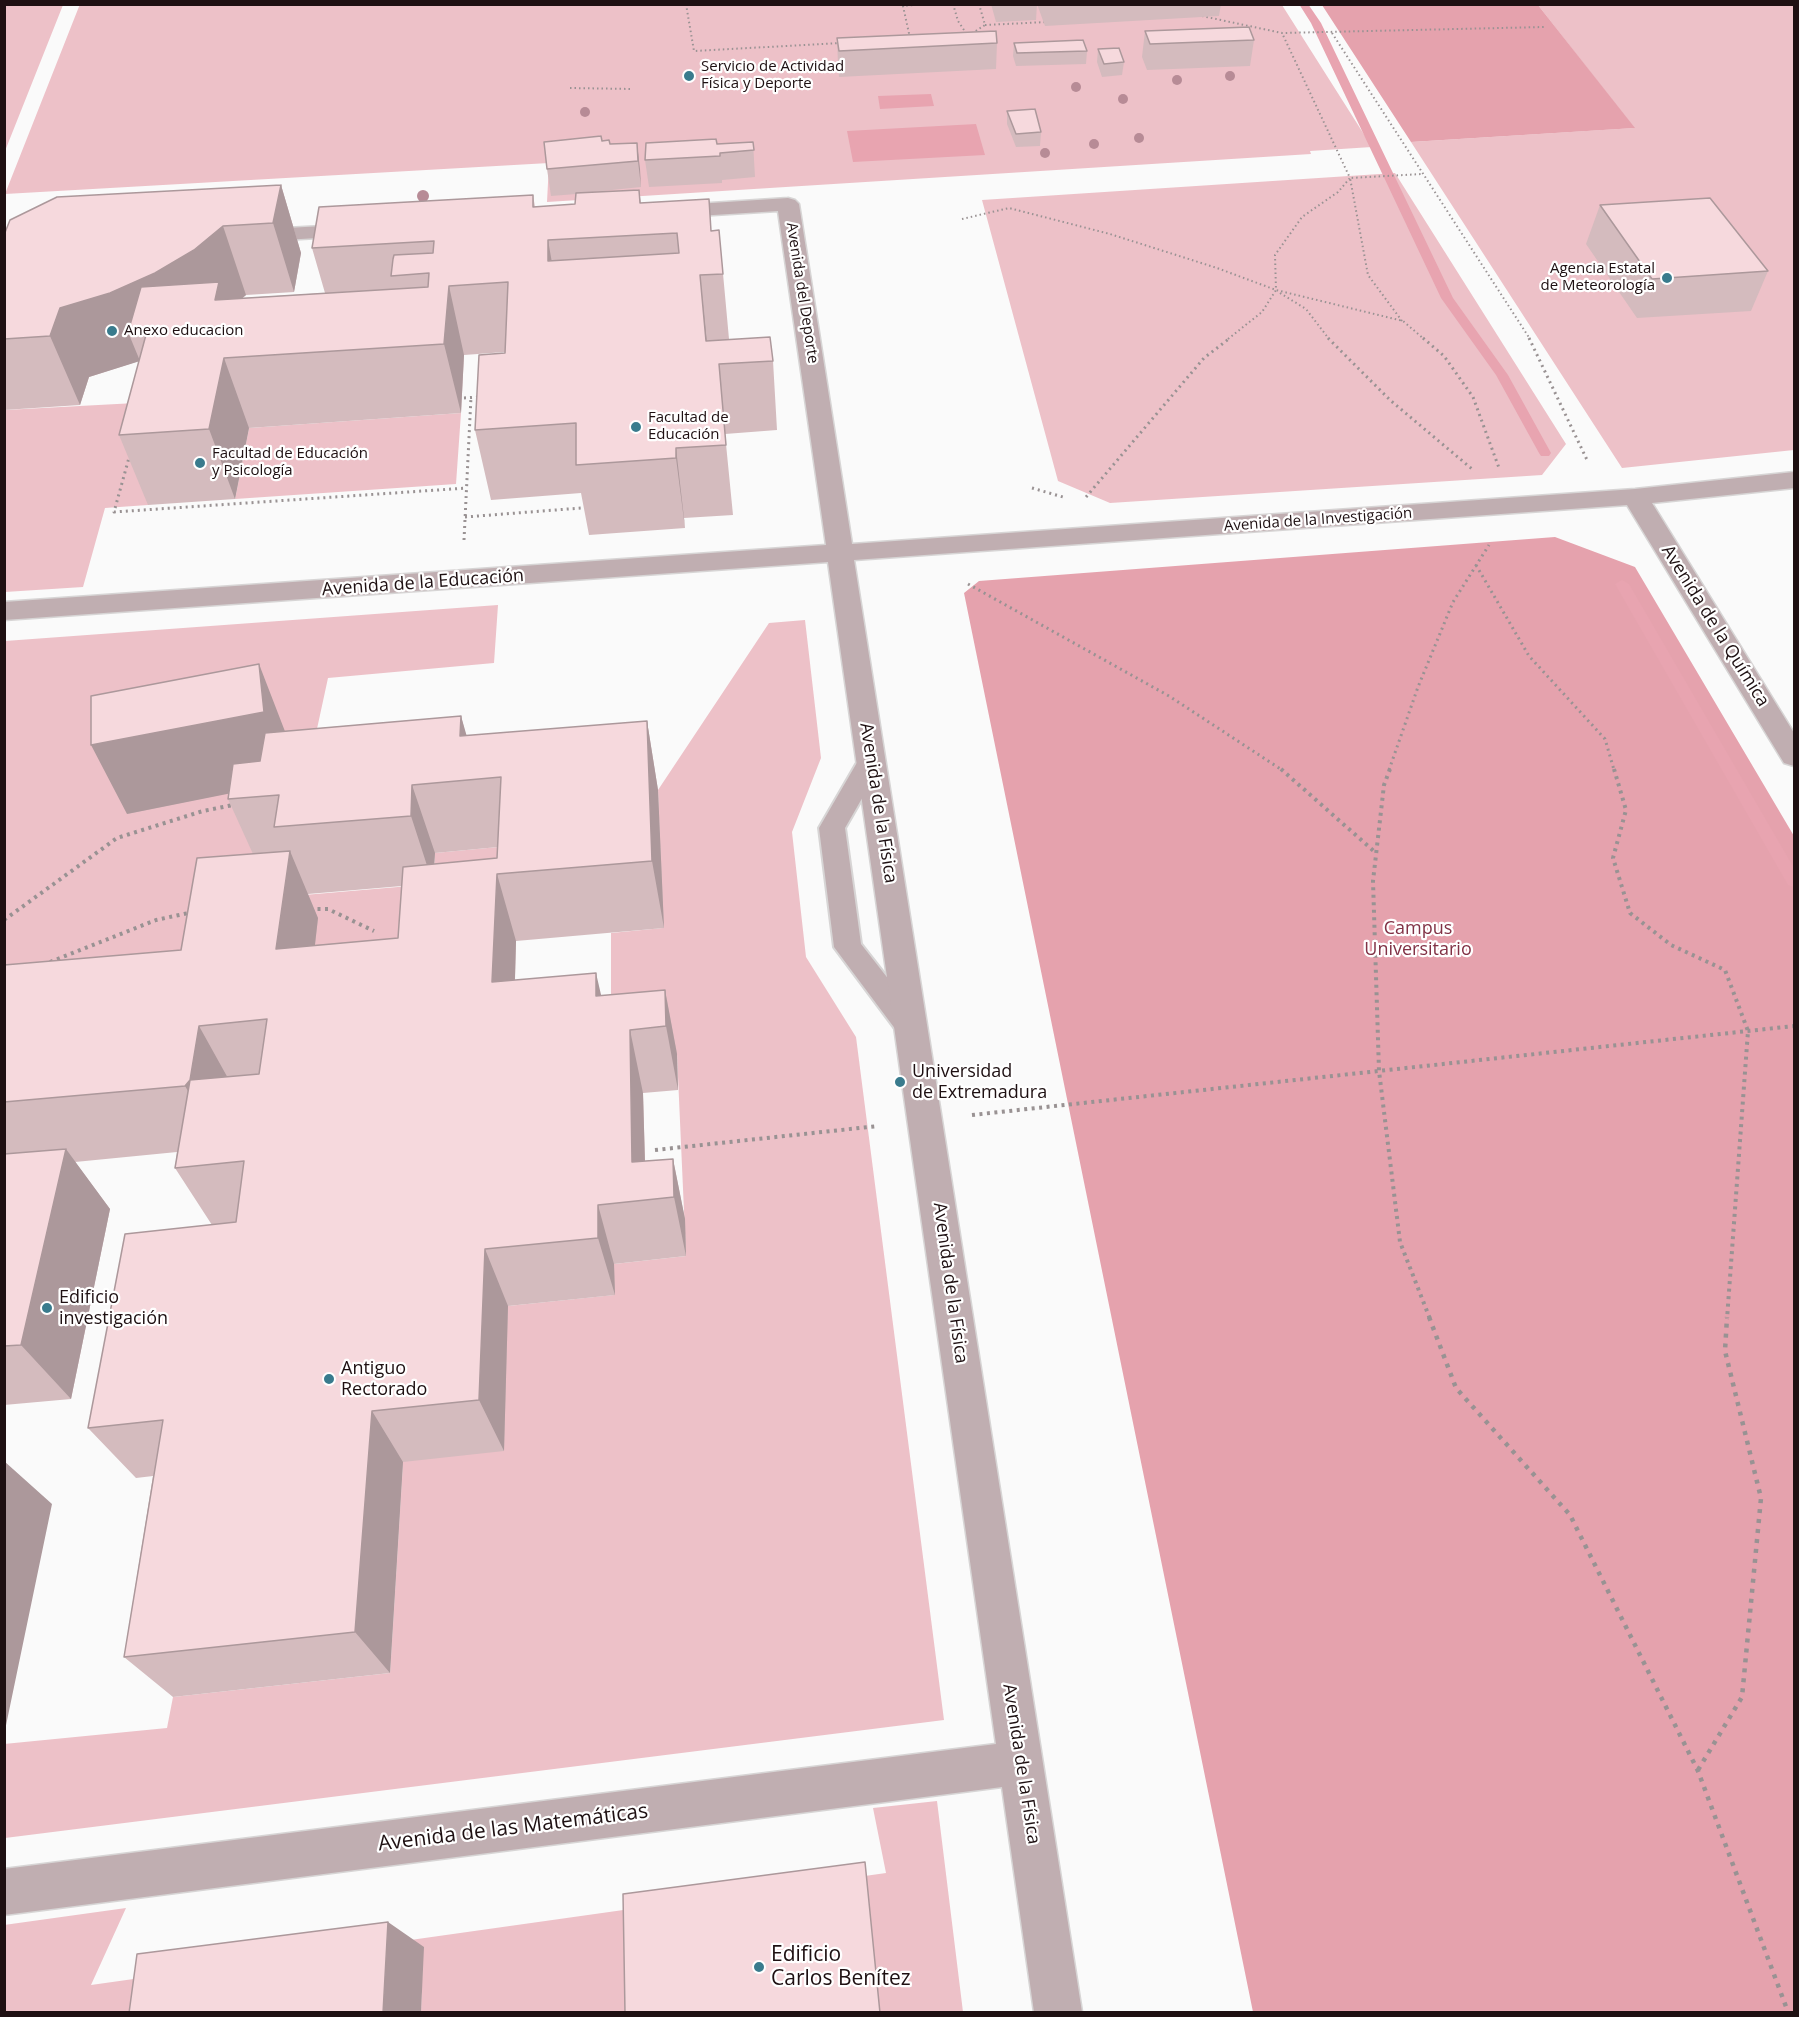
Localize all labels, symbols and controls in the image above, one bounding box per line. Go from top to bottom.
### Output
place label: Servicio de Actividad Física y Deporte [701,58,844,93]
marker: Servicio de Actividad Física y Deporte [682,69,696,83]
street label: Avenida del Deporte [782,221,822,365]
place label: Agencia Estatal de Meteorología [1541,260,1655,295]
marker: Agencia Estatal de Meteorología [1660,271,1674,285]
place label: Anexo educacion [124,322,243,340]
marker: Anexo educacion [105,324,119,338]
place label: Facultad de Educación [648,409,729,444]
marker: Facultad de Educación [629,420,643,434]
place label: Facultad de Educación y Psicología [212,445,368,480]
marker: Facultad de Educación y Psicología [193,456,207,470]
street label: Avenida de la Investigación [1223,504,1413,536]
street label: Avenida de la Química [1657,541,1773,711]
street label: Avenida de la Educación [321,565,525,601]
street label: Avenida de la Física [855,721,901,885]
park label: Campus Universitario [1364,918,1472,960]
place label: Universidad de Extremadura [912,1061,1047,1104]
marker: Universidad de Extremadura [893,1075,907,1089]
street label: Avenida de la Física [928,1201,972,1365]
place label: Edificio investigación [59,1287,168,1330]
marker: Edificio investigación [40,1301,54,1315]
place label: Antiguo Rectorado [341,1358,427,1400]
marker: Antiguo Rectorado [322,1372,336,1386]
street label: Avenida de la Física [998,1682,1044,1846]
street label: Avenida de las Matemáticas [377,1799,649,1857]
place label: Edificio Carlos Benítez [771,1942,911,1992]
marker: Edificio Carlos Benítez [752,1960,766,1974]

